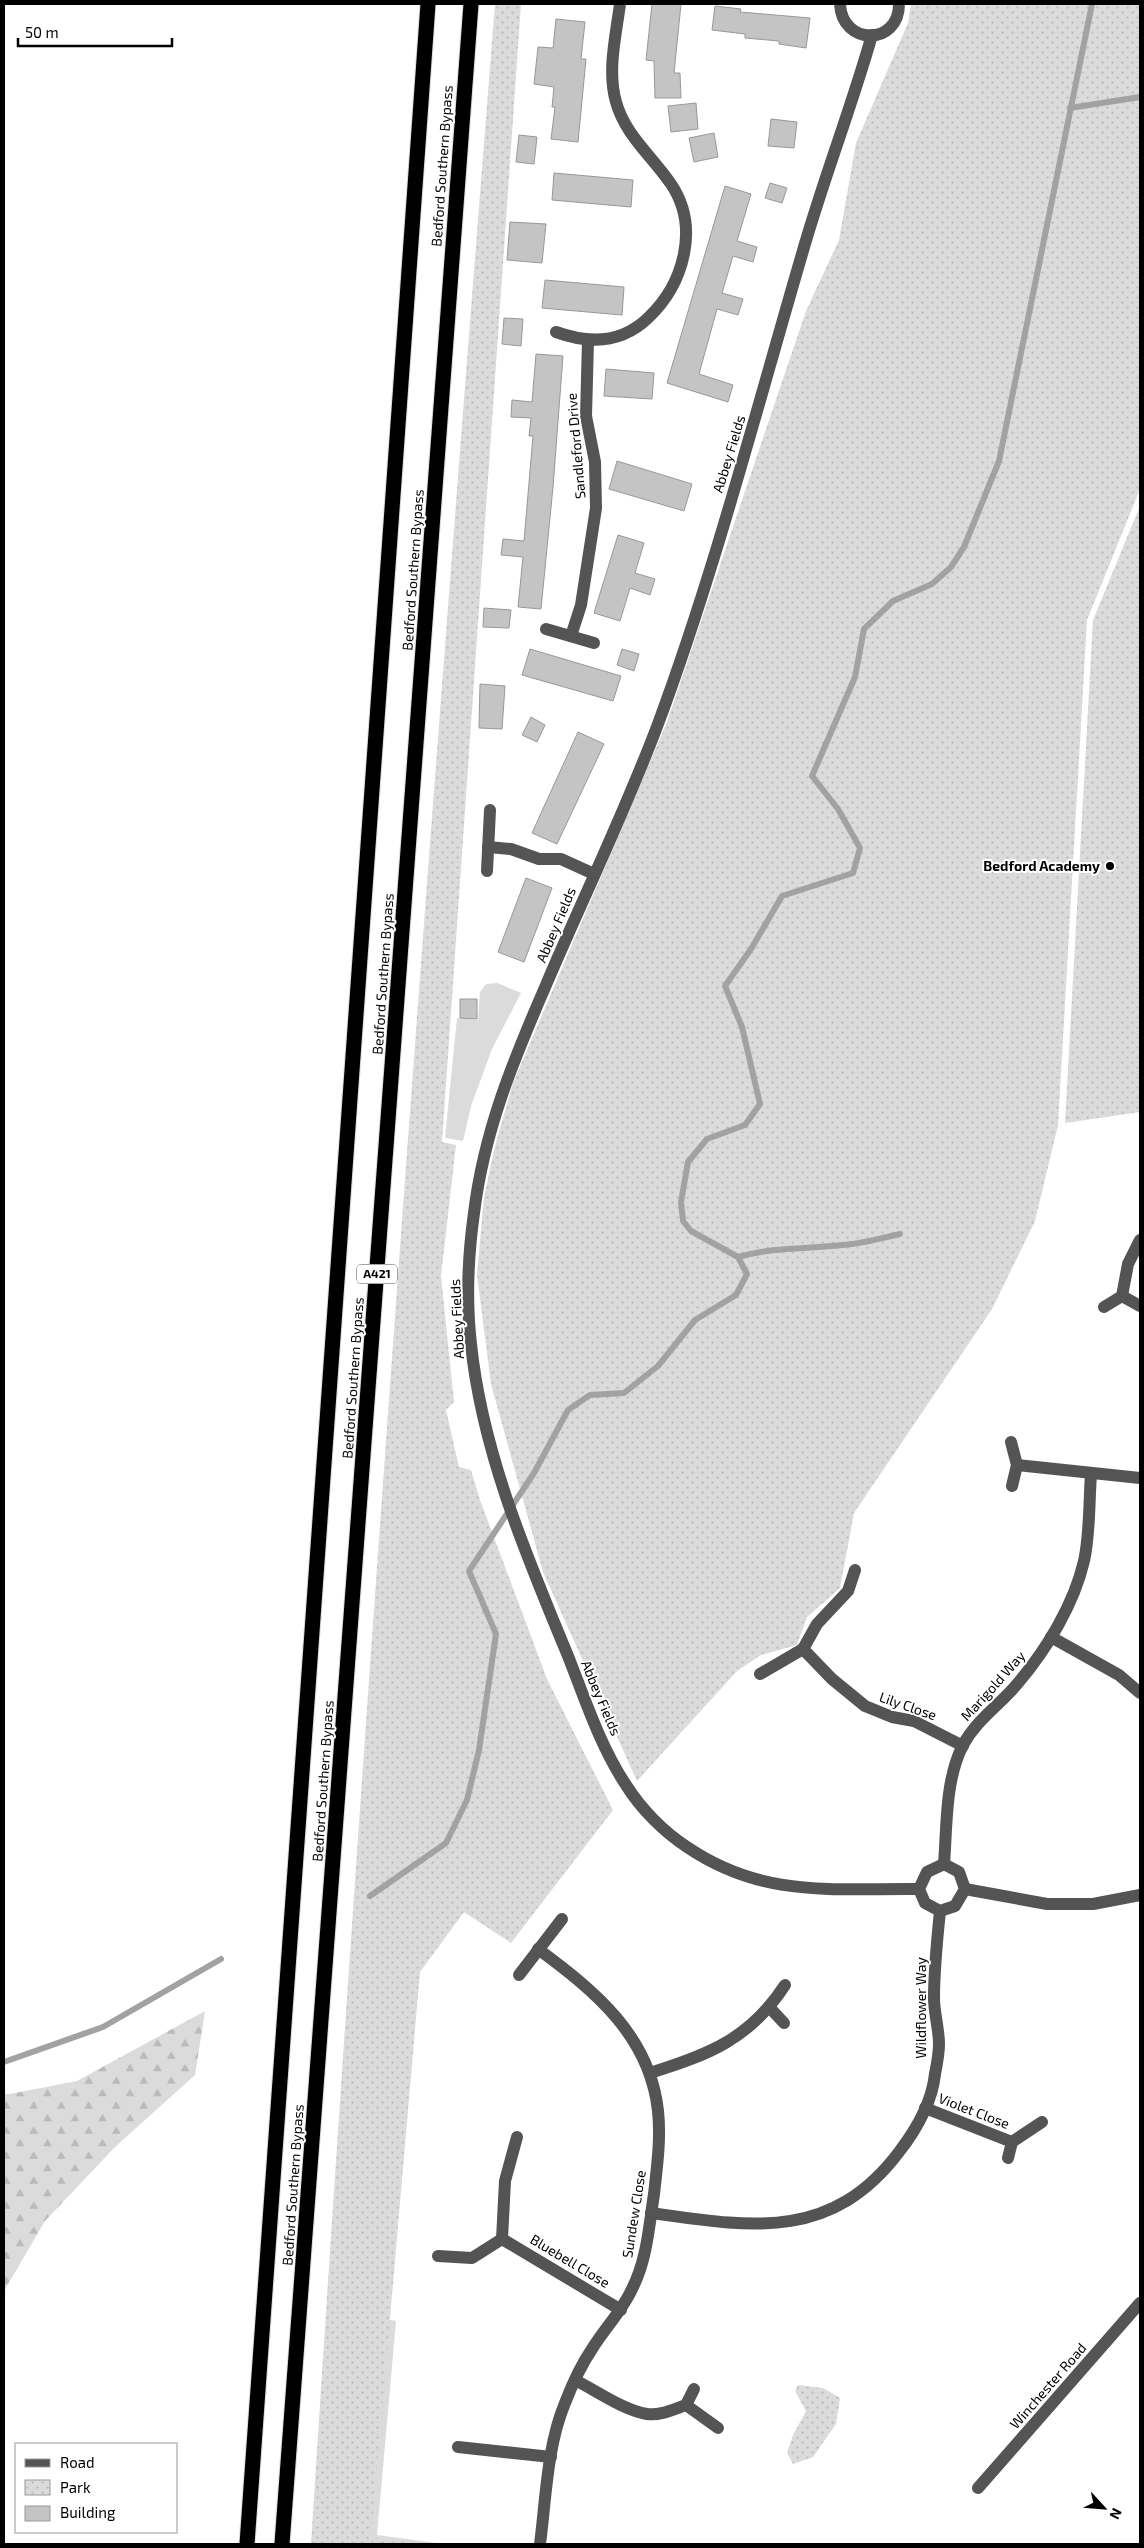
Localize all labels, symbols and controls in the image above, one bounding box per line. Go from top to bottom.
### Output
scale bar [18,15,171,47]
text: 50 m [25,23,59,41]
street label: Bedford Southern Bypass [427,85,456,247]
street label: Sandleford Drive [562,392,589,500]
street label: Abbey Fields [709,413,748,495]
street label: Bedford Southern Bypass [398,489,427,651]
place label: Bedford Academy [983,857,1100,874]
marker: Bedford Academy [1104,860,1116,872]
street label: Abbey Fields [532,885,579,965]
street label: Bedford Southern Bypass [368,893,397,1055]
road number: A421 [357,1264,397,1284]
street label: Abbey Fields [446,1279,467,1360]
street label: Bedford Southern Bypass [338,1297,367,1459]
street label: Marigold Way [957,1647,1029,1724]
street label: Abbey Fields [578,1658,625,1738]
street label: Lily Close [877,1688,939,1723]
street label: Bedford Southern Bypass [308,1700,337,1862]
street label: Wildflower Way [912,1957,929,2059]
street label: Violet Close [936,2089,1012,2132]
street label: Bedford Southern Bypass [278,2104,307,2266]
street label: Sundew Close [618,2169,649,2259]
street label: Bluebell Close [527,2230,613,2291]
street label: Winchester Road [1006,2339,1089,2432]
legend [15,2443,178,2533]
text: Road [60,2453,95,2471]
text: Park [60,2478,91,2496]
north arrow [1079,2483,1129,2533]
text: Building [60,2503,116,2521]
text: N [1106,2506,1126,2522]

